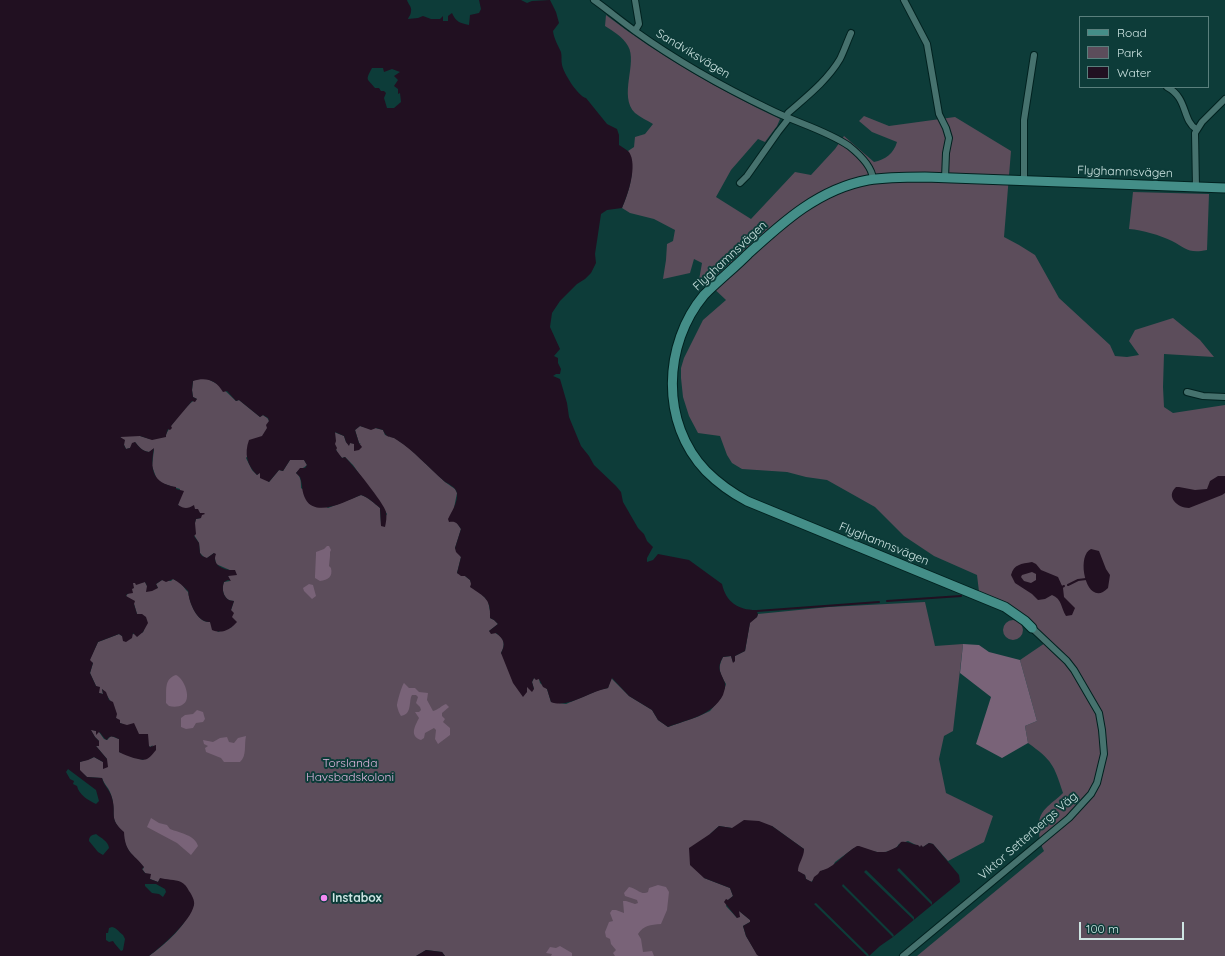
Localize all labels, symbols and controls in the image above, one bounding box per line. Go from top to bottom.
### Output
legend [1079,16,1209,88]
text: Road [1117,25,1147,40]
street label: Sandviksvägen [653,26,733,82]
text: Park [1117,45,1142,60]
text: Water [1117,65,1151,80]
street label: Flyghamnsvägen [1077,163,1173,181]
street label: Flyghamnsvägen [690,218,770,294]
street label: Flyghamnsvägen [837,519,931,569]
park label: Torslanda Havsbadskoloni [306,756,394,784]
street label: Viktor Setterbergs Väg [976,789,1080,883]
place label: Instabox [332,891,382,905]
marker: Instabox [319,893,329,903]
scale bar [1081,914,1186,940]
text: 100 m [1086,921,1119,936]

